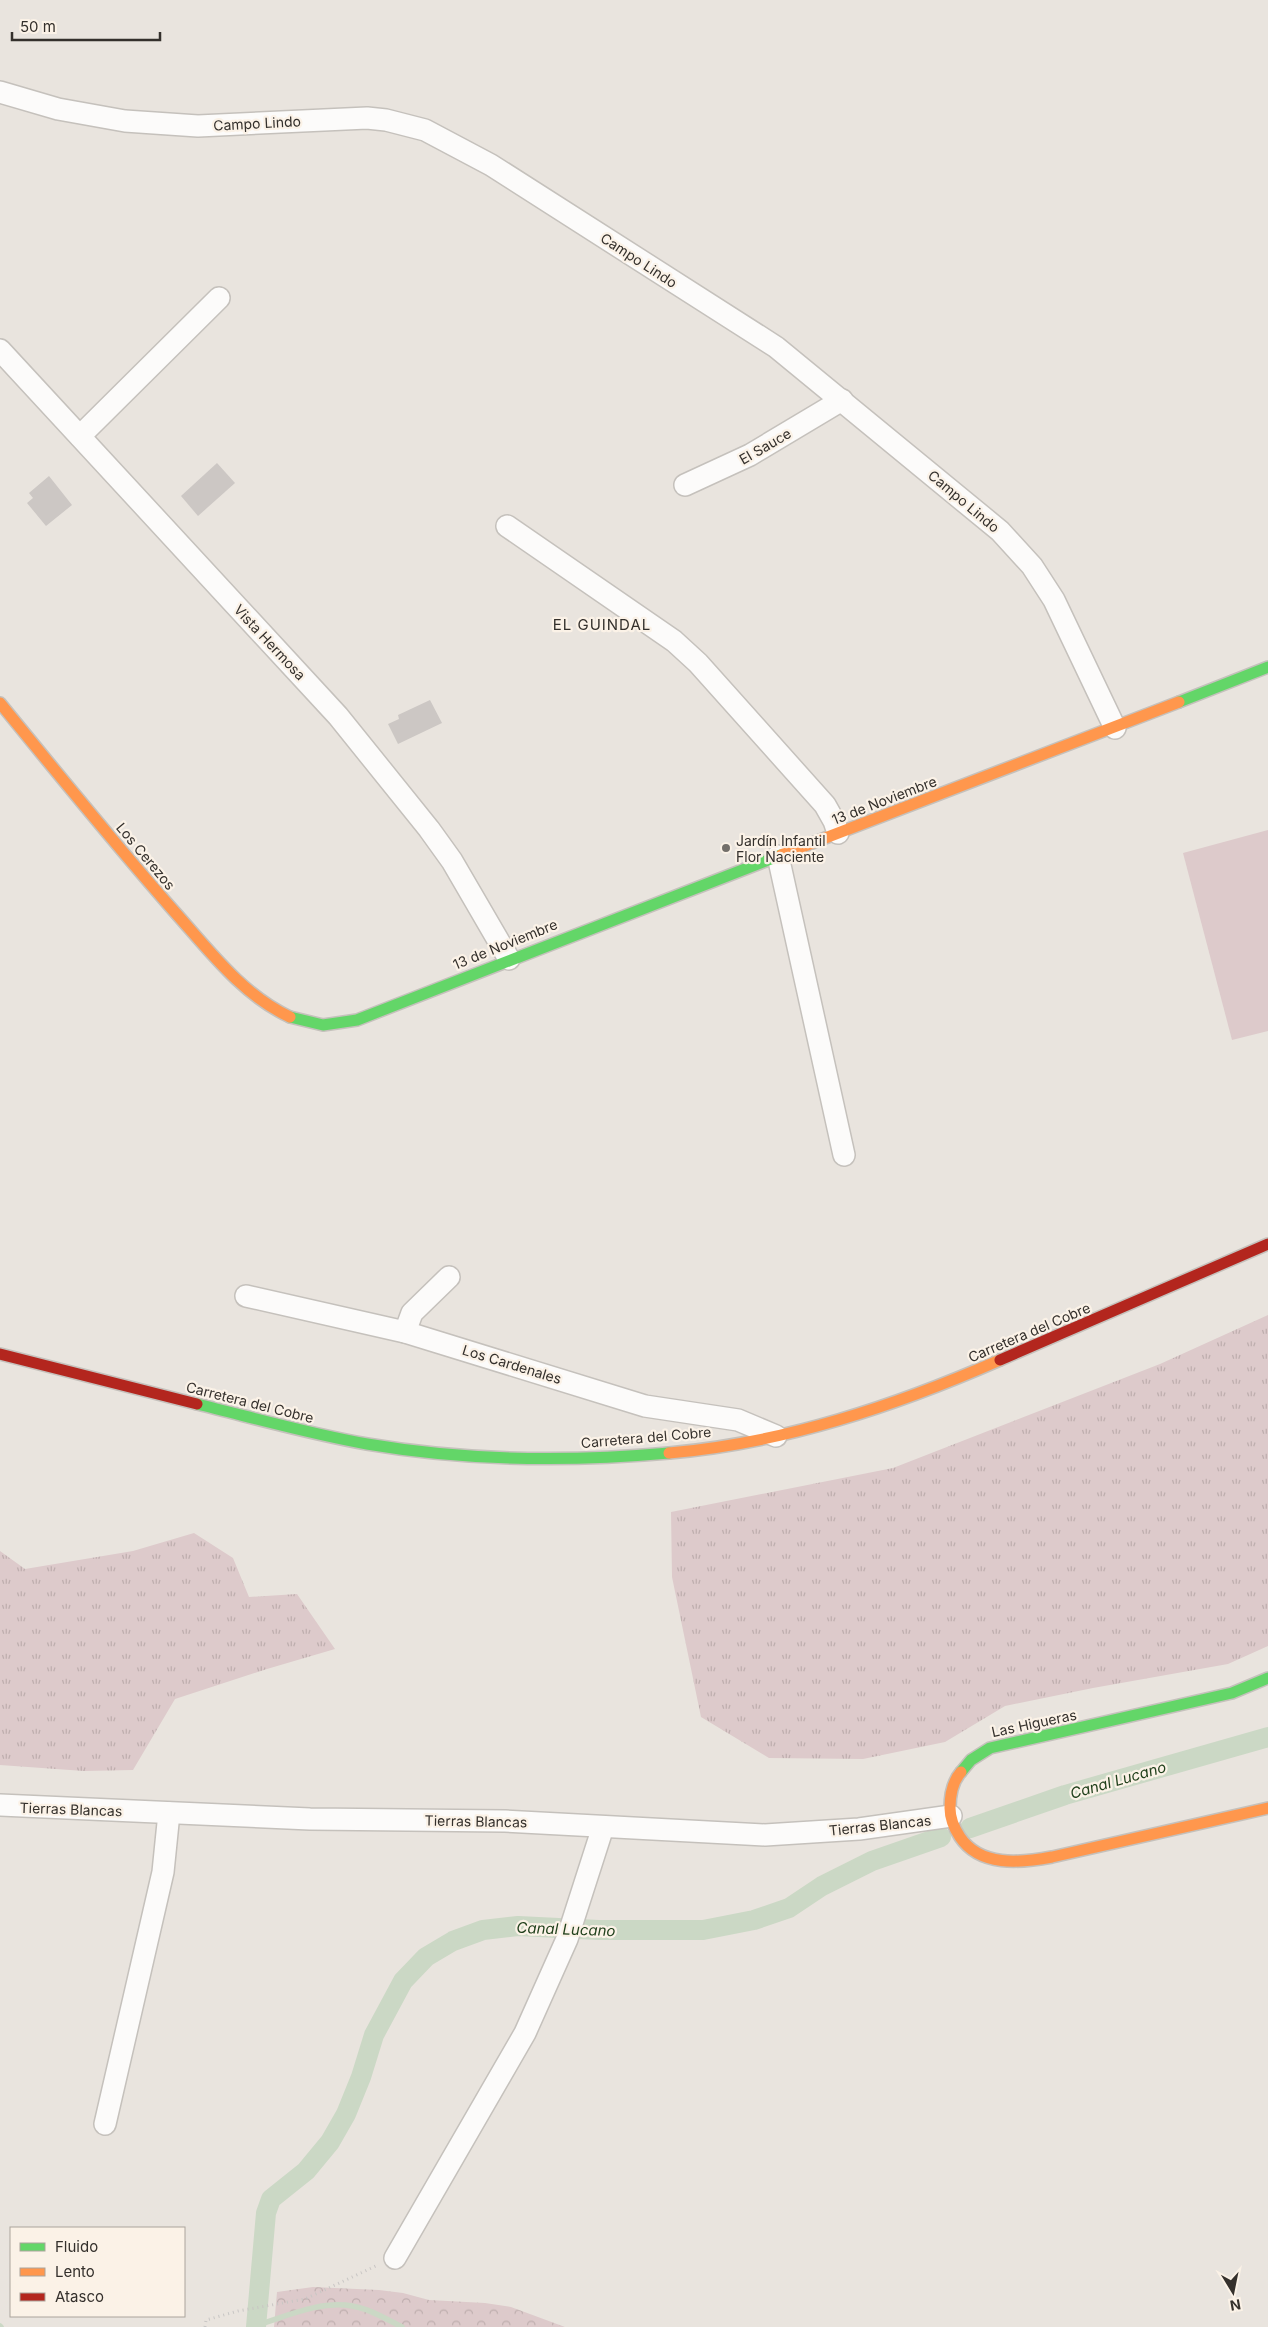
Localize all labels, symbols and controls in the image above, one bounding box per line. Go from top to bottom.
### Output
scale bar [12,10,160,42]
text: 50 m [20,17,56,36]
street label: Campo Lindo [213,112,301,134]
street label: Campo Lindo [598,229,680,291]
street label: El Sauce [736,424,794,468]
street label: Campo Lindo [925,466,1003,536]
street label: Vista Hermosa [231,601,309,683]
district label: EL GUINDAL [553,615,651,634]
street label: 13 de Noviembre [829,772,939,828]
street label: Los Cerezos [113,819,179,893]
place label: Jardín Infantil Flor Naciente [736,832,826,865]
marker: Jardín Infantil Flor Naciente [720,842,732,854]
street label: 13 de Noviembre [450,915,560,973]
street label: Carretera del Cobre [965,1299,1093,1365]
street label: Los Cardenales [460,1341,564,1387]
street label: Carretera del Cobre [184,1378,316,1426]
street label: Carretera del Cobre [580,1423,712,1451]
street label: Las Higueras [990,1706,1078,1740]
water label: Canal Lucano [1068,1757,1168,1803]
street label: Tierras Blancas [19,1799,123,1819]
street label: Tierras Blancas [828,1811,932,1839]
street label: Tierras Blancas [425,1812,527,1830]
water label: Canal Lucano [516,1918,616,1940]
legend [10,2227,185,2317]
text: Fluido [55,2237,98,2256]
text: Lento [55,2262,95,2281]
north arrow [1208,2267,1258,2317]
text: Atasco [55,2287,104,2306]
text: N [1229,2296,1242,2315]

